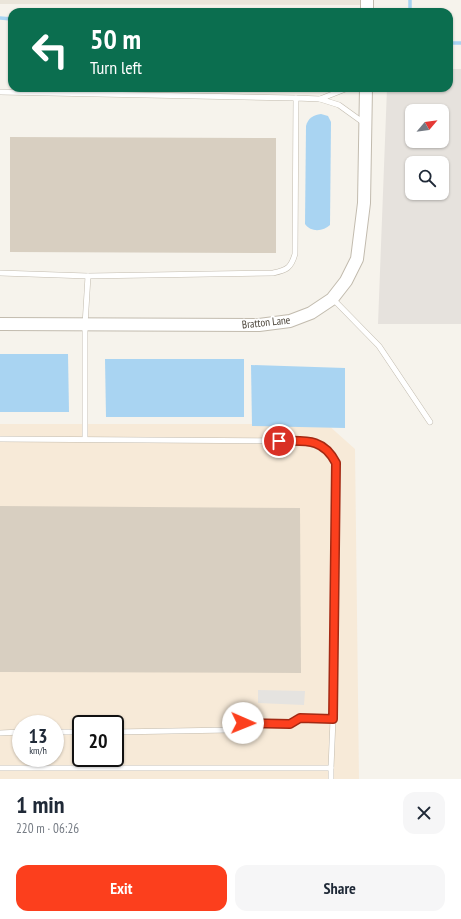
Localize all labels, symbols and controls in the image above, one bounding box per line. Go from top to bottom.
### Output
text: 50 m [90,20,141,57]
icon: left [24,24,76,76]
text: Turn left [90,56,142,79]
north arrow [405,104,449,148]
map controls [405,104,449,200]
button: search [405,156,449,200]
street label: Bratton Lane [241,312,291,332]
pin [262,424,296,458]
icon: arrive [268,430,290,452]
position arrow [222,702,264,744]
speed limit sign: 20 [72,715,124,767]
text: 13 [28,723,48,749]
text: km/h [29,744,47,757]
text: 1 min [16,789,64,820]
button: close [403,792,445,834]
text: 220 m · 06:26 [16,820,79,837]
button: Exit [16,865,227,911]
button: Share [235,865,445,911]

